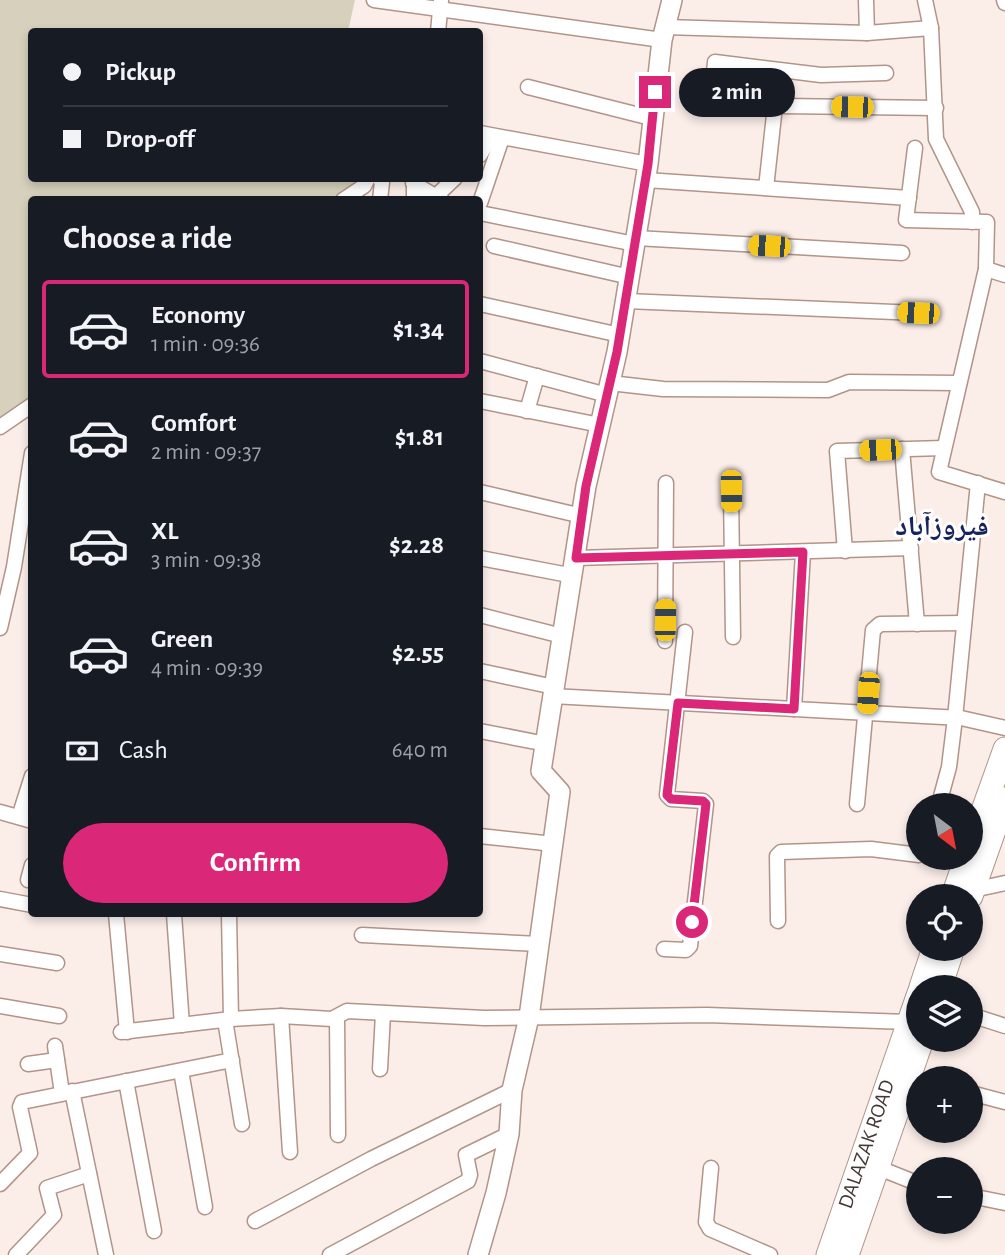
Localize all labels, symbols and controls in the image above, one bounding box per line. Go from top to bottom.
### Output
text: Pickup [105,59,176,85]
callout: 2 min [680,68,795,116]
route end [639,76,671,108]
text: 2 min [711,81,763,104]
car [831,96,874,118]
text: Drop-off [105,126,194,152]
text: Choose a ride [63,222,232,254]
car [748,234,791,258]
icon: car [67,298,130,361]
text: Economy [151,302,245,328]
car [897,302,940,324]
text: $1.34 [393,316,444,342]
text: 1 min · 09:36 [151,333,260,356]
icon: car [67,406,130,469]
text: Comfort [151,410,236,436]
text: $1.81 [395,424,444,450]
car [859,439,902,461]
text: 2 min · 09:37 [151,441,261,464]
car [721,470,742,512]
district label: فیروزآباد [895,511,989,542]
icon: car [67,514,130,577]
text: XL [151,518,178,544]
text: $2.28 [389,532,444,558]
text: 3 min · 09:38 [151,549,262,572]
car [655,599,676,641]
icon: car [67,622,130,685]
text: Green [151,626,213,652]
text: $2.55 [392,640,444,666]
text: 4 min · 09:39 [151,657,263,680]
car [857,671,880,715]
icon: cash [63,732,101,770]
text: Cash [119,737,168,763]
text: 640 m [392,739,448,762]
north arrow [906,793,984,870]
map controls [906,793,983,1234]
button: Confirm [63,823,448,903]
button: locate [906,884,983,961]
route start [676,906,708,938]
button: layers [906,975,983,1052]
button: + [906,1066,983,1143]
street label: DALAZAK ROAD [835,1077,898,1211]
button: − [906,1157,983,1234]

